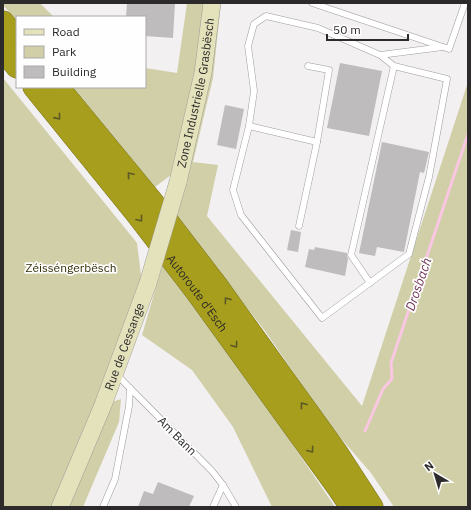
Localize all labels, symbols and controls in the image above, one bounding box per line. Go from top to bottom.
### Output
legend [16,16,146,88]
scale bar [327,16,408,42]
street label: Zone Industrielle Grasbësch [173,17,217,169]
text: 50 m [333,22,361,37]
text: Road [52,24,80,39]
text: Park [52,44,77,59]
text: Building [52,64,97,79]
one-way arrow [54,113,61,120]
one-way arrow [128,172,135,180]
one-way arrow [135,214,142,221]
street label: Autoroute d'Esch [164,251,231,335]
water label: Drosbach [401,255,435,313]
park label: Zéisséngerbësch [25,260,117,275]
one-way arrow [224,297,232,304]
street label: Rue de Cessange [101,300,147,392]
one-way arrow [230,341,238,348]
one-way arrow [301,403,308,410]
street label: Am Bann [155,413,200,458]
one-way arrow [306,446,314,453]
north arrow [415,454,455,494]
text: N [421,458,436,474]

